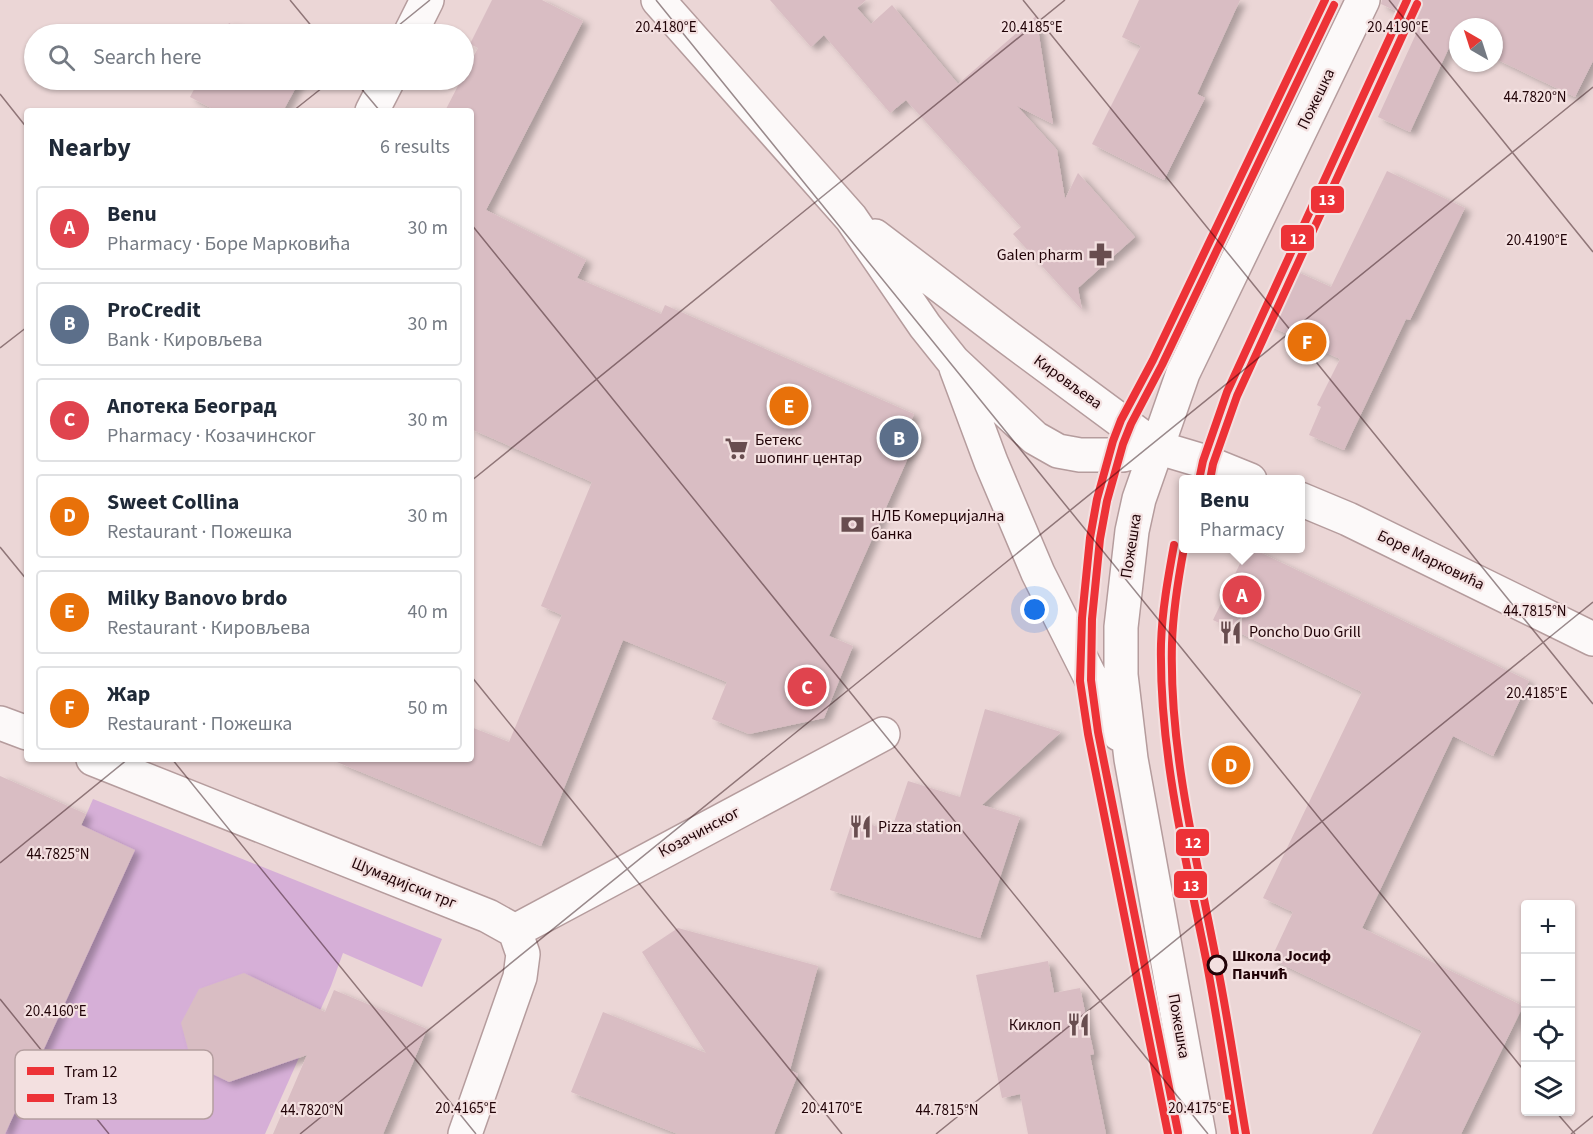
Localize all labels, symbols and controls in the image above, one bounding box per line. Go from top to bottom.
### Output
text: 20.4180°E [635,17,697,38]
text: 20.4185°E [1001,17,1063,38]
text: 20.4190°E [1367,17,1429,38]
north arrow [1449,18,1503,72]
search box [24,24,474,90]
icon: search [45,41,78,74]
text: Search here [93,41,201,73]
street label: Пожешка [1292,65,1340,133]
text: 44.7820°N [1503,87,1567,108]
text: Nearby [48,129,131,166]
text: 6 results [380,133,450,161]
line badge: 13 [1310,185,1345,214]
text: 13 [1319,189,1335,211]
text: Benu [107,198,157,230]
text: A [64,214,75,242]
text: 30 m [408,214,448,242]
line badge: 12 [1280,224,1315,252]
text: 12 [1290,228,1306,250]
text: Pharmacy · Боре Марковића [107,230,350,258]
text: 20.4190°E [1506,230,1568,251]
pharmacy icon: Galen pharm [1088,242,1114,268]
place label: Galen pharm [997,244,1083,266]
text: ProCredit [107,294,201,326]
text: B [63,310,76,338]
text: 30 m [408,310,448,338]
pin: F [1288,320,1326,364]
text: Bank · Кировљева [107,326,263,354]
street label: Кировљева [1029,350,1107,414]
pin: E [770,384,808,428]
text: Апотека Београд [107,390,277,422]
text: C [64,406,75,434]
text: 30 m [408,406,448,434]
pin: B [880,416,918,460]
text: Pharmacy · Козачинског [107,422,316,450]
place label: Бетекс шопинг центар [755,429,862,469]
supermarket icon: Бетекс шопинг центар [724,436,750,462]
popup [1179,475,1305,553]
text: Benu [1200,484,1250,516]
text: Sweet Collina [107,486,239,518]
text: D [63,502,76,530]
text: 30 m [408,502,448,530]
place label: НЛБ Комерцијална банка [871,505,1004,545]
bank icon: НЛБ Комерцијална банка [840,512,866,538]
street label: Пожешка [1115,512,1147,580]
text: Pharmacy [1200,516,1284,544]
text: Restaurant · Пожешка [107,518,292,546]
street label: Боре Марковића [1374,525,1488,595]
pin: A [1222,572,1262,618]
text: Milky Banovo brdo [107,582,287,614]
your location [1020,595,1049,624]
text: E [64,598,75,626]
text: 40 m [408,598,448,626]
text: 44.7815°N [1503,601,1567,622]
text: Restaurant · Кировљева [107,614,310,642]
restaurant icon: Poncho Duo Grill [1218,619,1244,645]
place label: Poncho Duo Grill [1249,621,1361,643]
pin: C [788,664,826,710]
text: Жар [107,678,150,710]
text: 20.4185°E [1506,683,1568,704]
text: F [64,694,75,722]
text: 50 m [408,694,448,722]
text: Restaurant · Пожешка [107,710,292,738]
pin: D [1212,742,1250,788]
street label: Козачинског [654,801,744,863]
restaurant icon: Pizza station [847,814,873,840]
place label: Pizza station [878,816,962,838]
line badge: 12 [1175,828,1210,857]
text: 12 [1185,832,1201,854]
text: 44.7825°N [26,844,90,865]
street label: Шумадијски трг [348,852,460,914]
line badge: 13 [1173,870,1208,899]
text: 13 [1183,875,1199,897]
map controls [1521,900,1575,1116]
button: + [1521,900,1575,954]
place label: Школа Јосиф Панчић [1232,945,1331,985]
button: − [1521,954,1575,1008]
marker: Школа Јосиф Панчић [1207,955,1227,975]
street label: Пожешка [1162,992,1196,1060]
text: 20.4160°E [25,1001,87,1022]
button: locate [1521,1008,1575,1062]
restaurant icon: Киклоп [1066,1012,1092,1038]
place label: Киклоп [1009,1014,1061,1036]
legend [15,1050,213,1119]
text: Tram 12 [64,1061,117,1083]
button: layers [1521,1062,1575,1116]
text: Tram 13 [64,1088,117,1110]
text: 20.4165°E [435,1098,497,1119]
text: 20.4170°E [801,1098,863,1119]
text: 20.4175°E [1168,1098,1230,1119]
text: 44.7820°N [280,1100,344,1121]
text: 44.7815°N [915,1100,979,1121]

